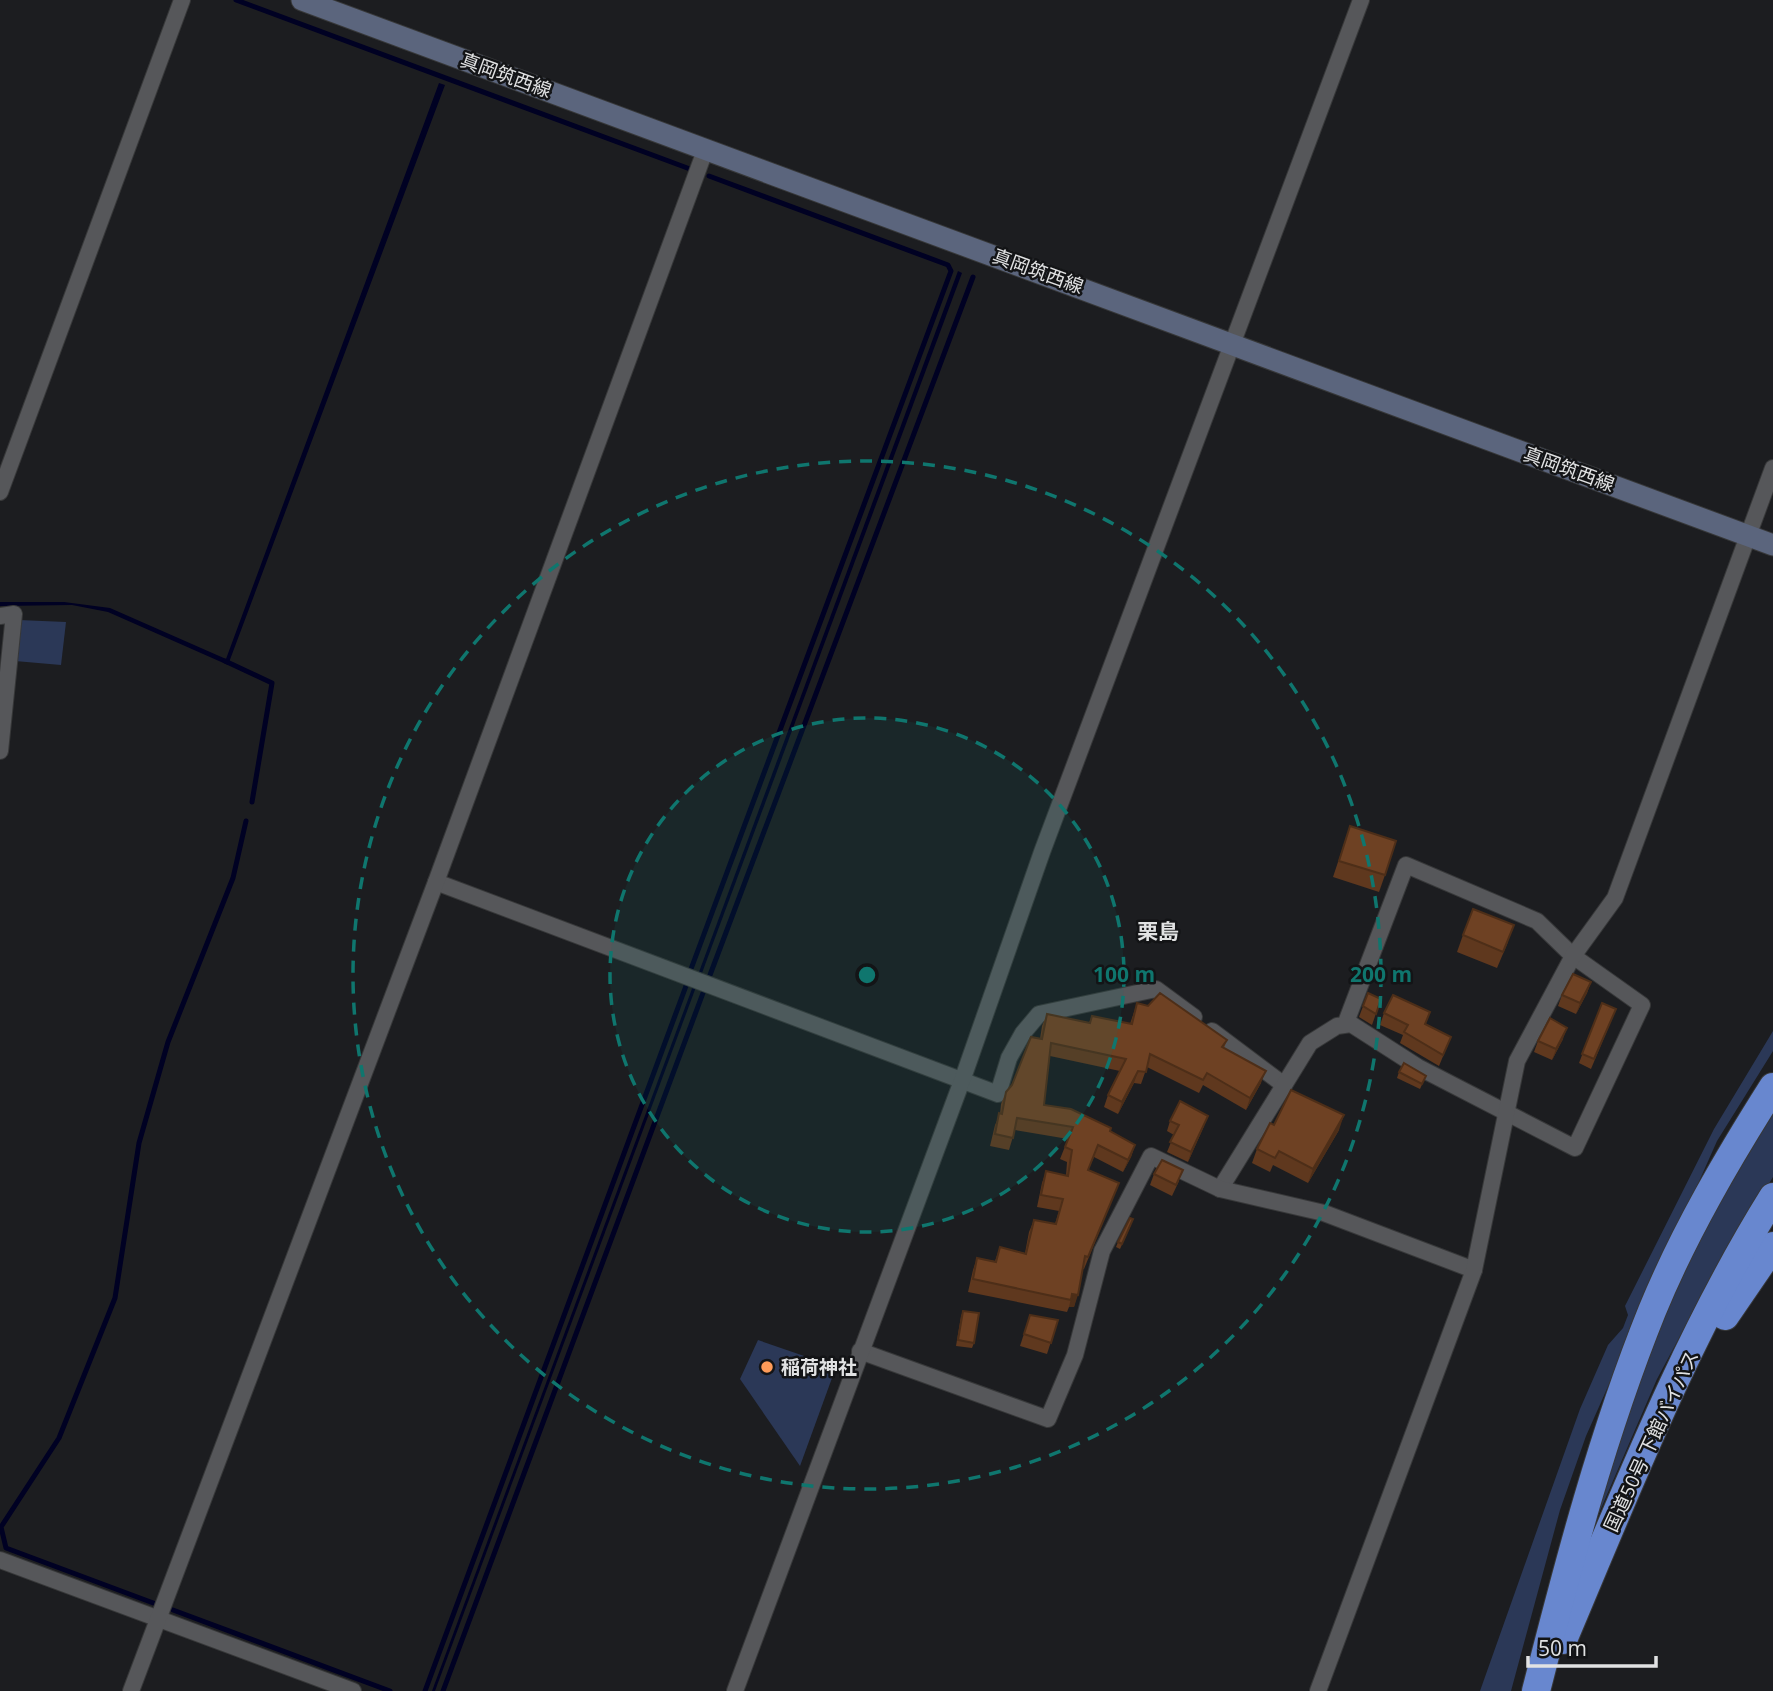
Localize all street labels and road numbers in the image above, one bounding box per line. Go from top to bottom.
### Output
street label: 真岡筑西線 [457,47,555,103]
street label: 真岡筑西線 [989,243,1087,299]
street label: 真岡筑西線 [1520,441,1618,497]
street label: 国道50号 下館バイパス [1598,1346,1704,1536]

